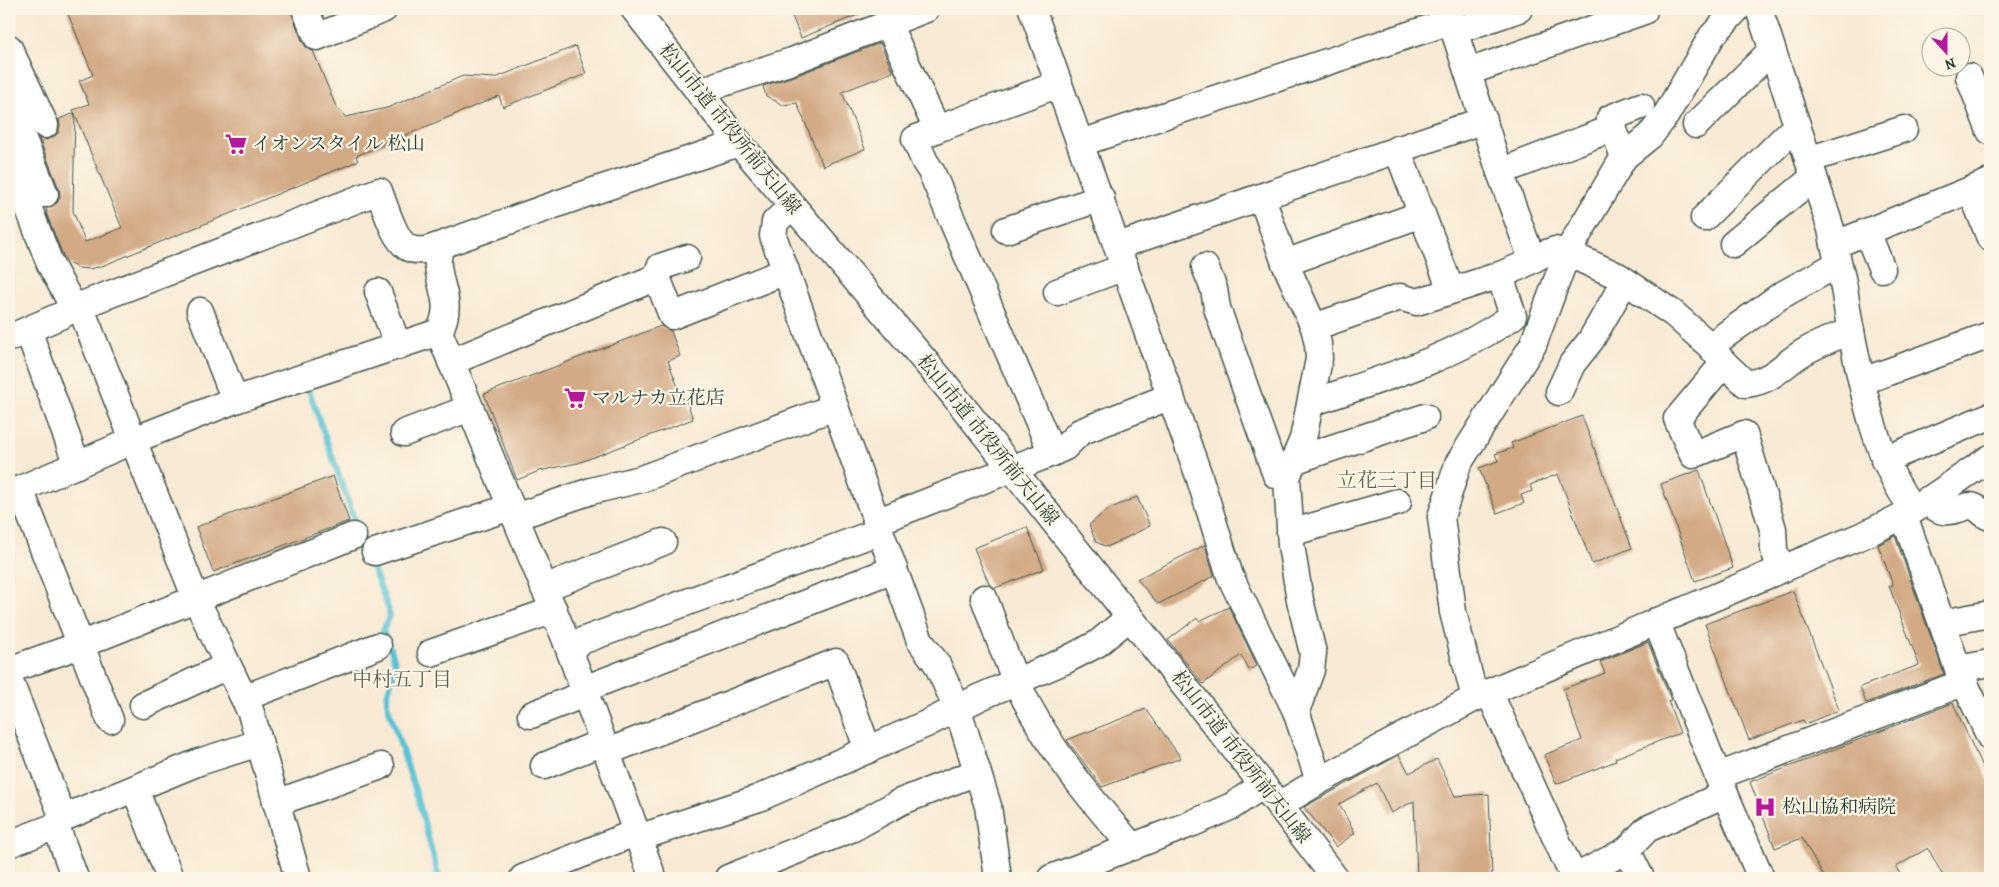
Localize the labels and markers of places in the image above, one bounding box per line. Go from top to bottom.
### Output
supermarket icon: イオンスタイル 松山 [223,131,249,157]
place label: イオンスタイル 松山 [252,131,425,157]
supermarket icon: マルナカ立花店 [562,385,588,411]
place label: マルナカ立花店 [592,385,725,411]
hospital icon: 松山協和病院 [1752,794,1778,820]
place label: 松山協和病院 [1782,794,1896,820]

